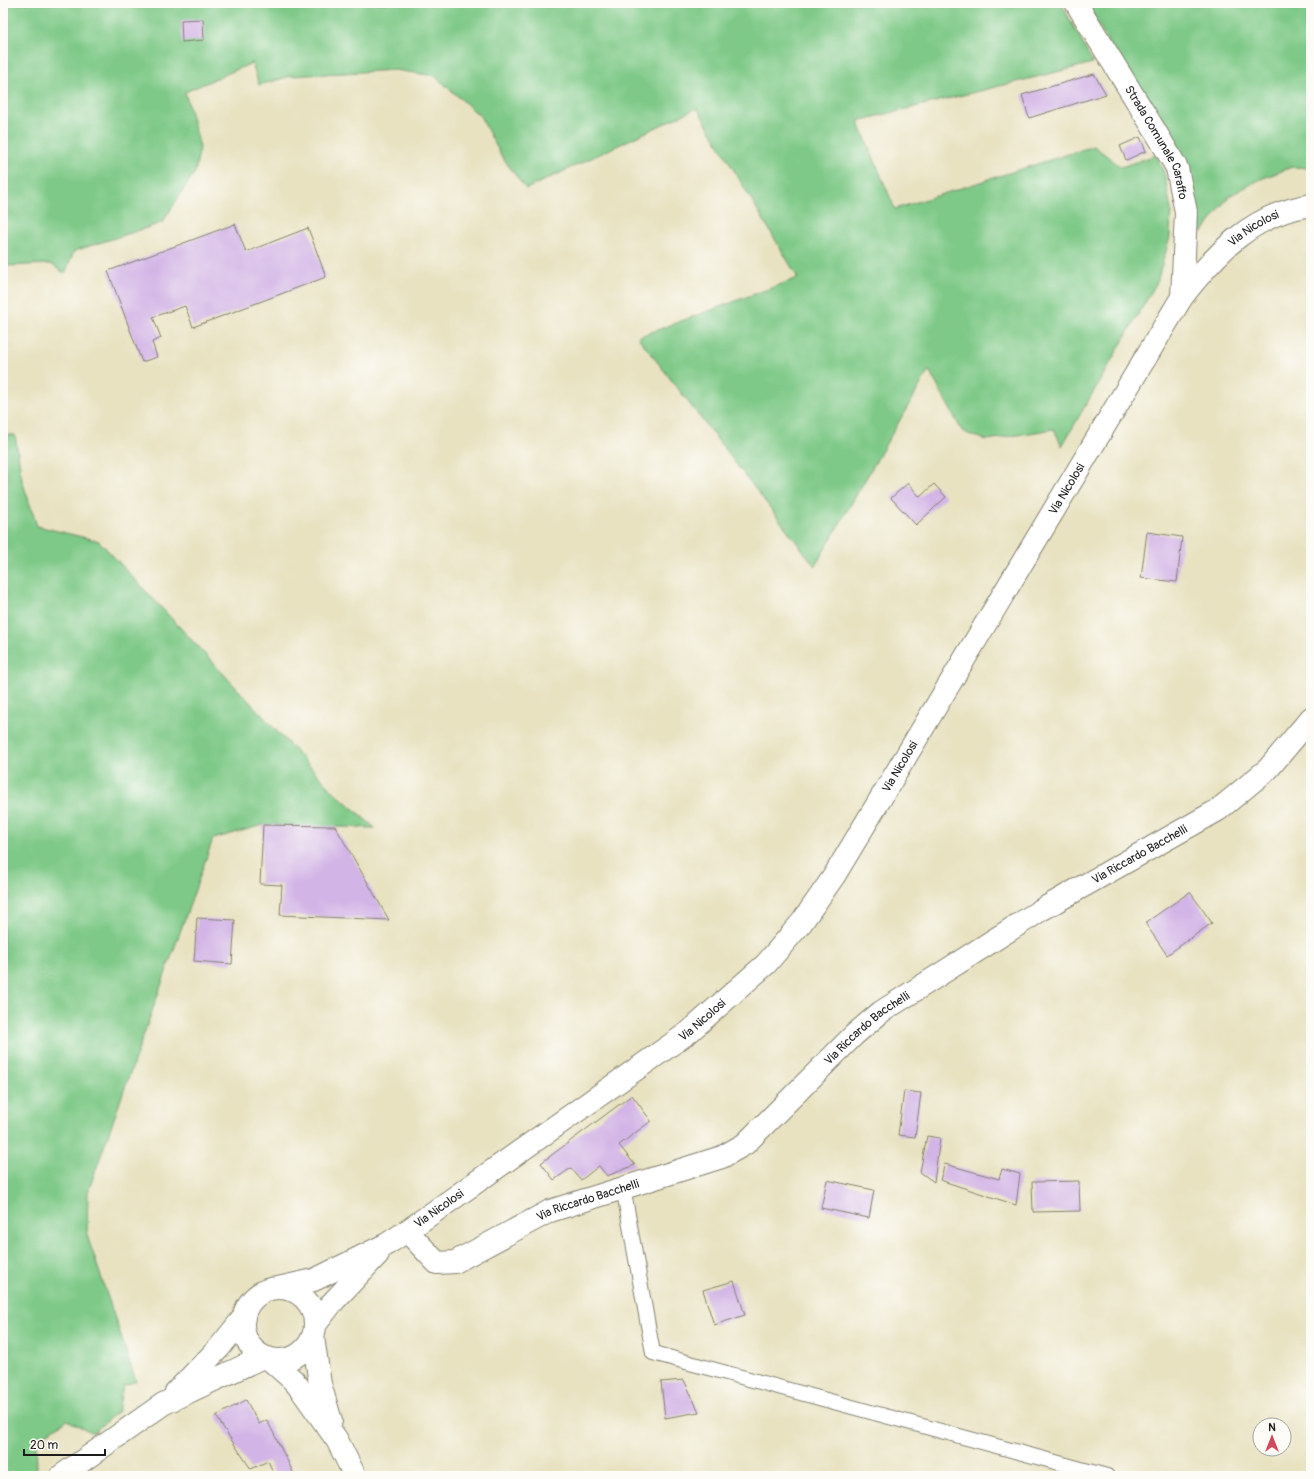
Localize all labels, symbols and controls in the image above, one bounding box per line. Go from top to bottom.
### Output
street label: Strada Comunale Caraffo [1121,83,1190,202]
street label: Via Nicolosi [1225,207,1281,250]
street label: Via Nicolosi [1046,461,1088,518]
street label: Via Nicolosi [879,738,921,795]
street label: Via Riccardo Bacchelli [1089,822,1190,888]
street label: Via Riccardo Bacchelli [821,989,913,1068]
street label: Via Nicolosi [676,996,729,1045]
street label: Via Riccardo Bacchelli [534,1176,641,1225]
street label: Via Nicolosi [411,1186,467,1232]
north arrow [1252,1417,1292,1457]
text: N [1268,1421,1276,1434]
scale bar [24,1431,105,1457]
text: 20 m [30,1438,59,1453]

